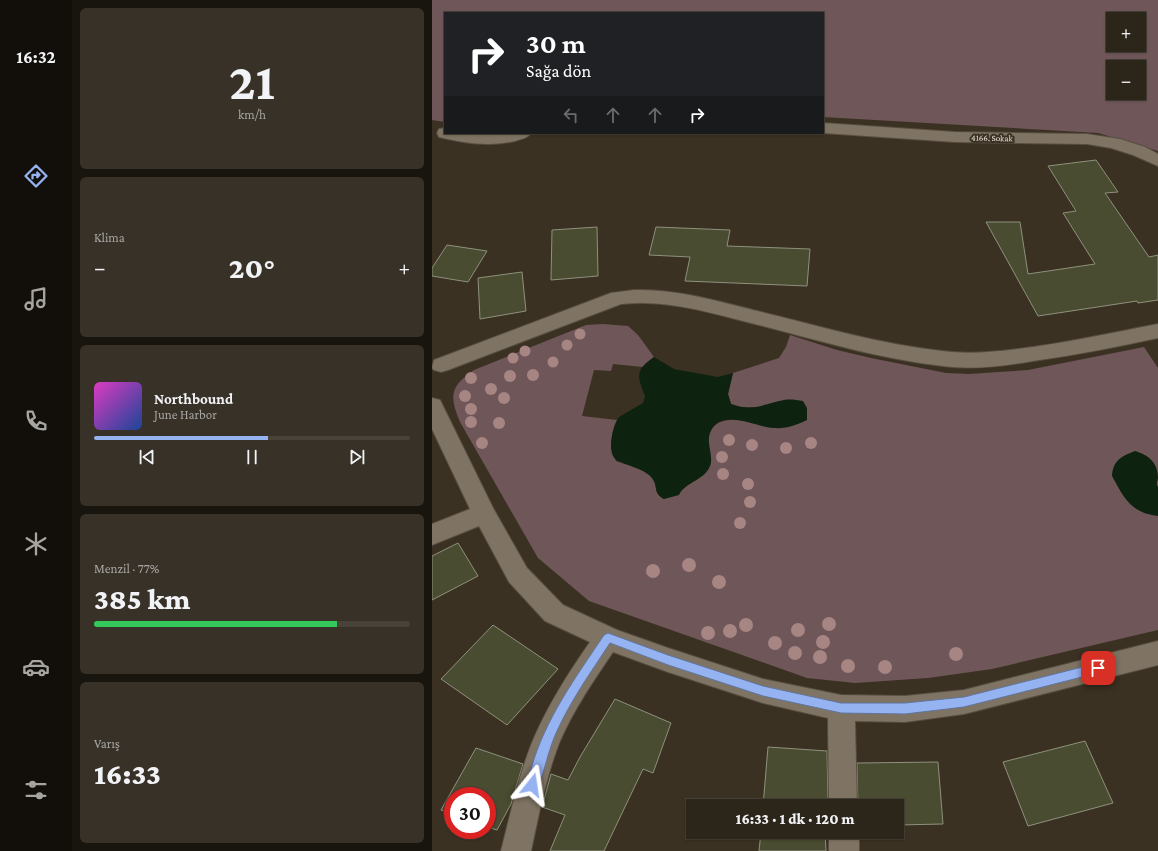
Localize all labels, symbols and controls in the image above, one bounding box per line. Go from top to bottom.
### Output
map controls [1106,12,1146,100]
button: + [1106,12,1146,52]
icon: right [460,28,512,80]
text: 30 m [526,28,586,59]
text: 16:32 [16,47,56,67]
text: 21 [229,52,275,110]
button: − [1106,60,1146,100]
text: Sağa dön [526,61,591,81]
icon: left [560,104,582,126]
icon: ahead [602,104,624,126]
icon: ahead [644,104,666,126]
icon: right [686,104,708,126]
text: km/h [238,107,266,122]
street label: 4166. Sokak [971,133,1014,143]
icon: directions [22,162,50,190]
text: Klima [94,230,125,245]
text: 20° [229,251,275,284]
text: − [94,255,106,280]
text: + [398,255,410,280]
icon: music [22,285,50,313]
text: Northbound [154,391,233,407]
icon: phone [22,407,50,435]
text: June Harbor [154,407,217,422]
icon: previous [136,446,158,468]
icon: pause [241,446,263,468]
icon: next [346,446,368,468]
icon: climate [22,530,50,558]
text: Menzil · 77% [94,561,159,576]
text: 385 km [94,582,190,615]
pin [1081,651,1115,685]
icon: car [22,653,50,681]
icon: arrive [1087,657,1109,679]
text: Varış [94,736,120,751]
text: 16:33 [94,757,161,790]
position arrow [511,764,553,806]
icon: filters [22,776,50,804]
speed limit sign: 30 [444,787,496,839]
text: 16:33 · 1 dk · 120 m [736,811,854,827]

